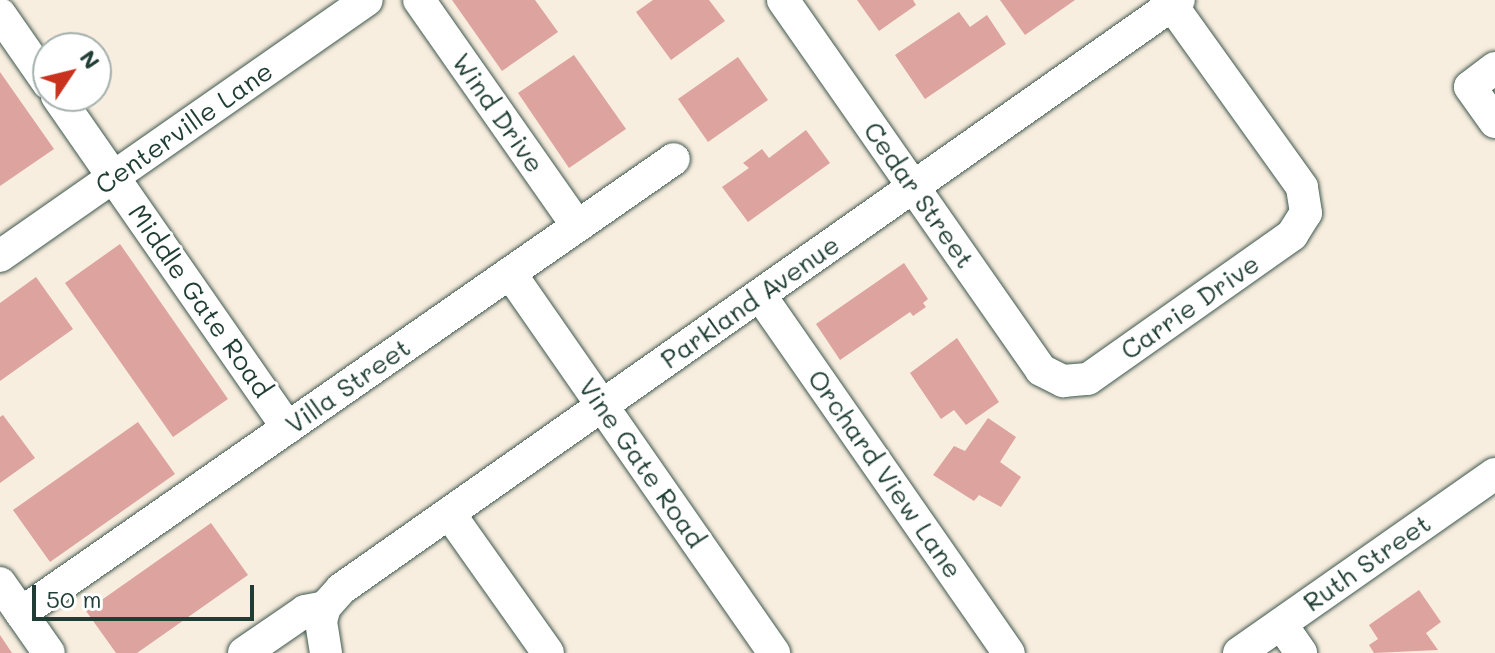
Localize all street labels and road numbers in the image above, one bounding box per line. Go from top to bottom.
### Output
street label: Wind Drive [445,47,551,179]
street label: Centerville Lane [89,55,279,201]
street label: Cedar Street [857,116,981,274]
street label: Middle Gate Road [122,198,278,404]
street label: Parkland Avenue [655,229,845,375]
street label: Carrie Drive [1115,248,1265,366]
street label: Villa Street [280,332,416,440]
street label: Orchard View Lane [801,364,969,584]
street label: Vine Gate Road [572,372,712,554]
street label: Ruth Street [1297,508,1437,618]

